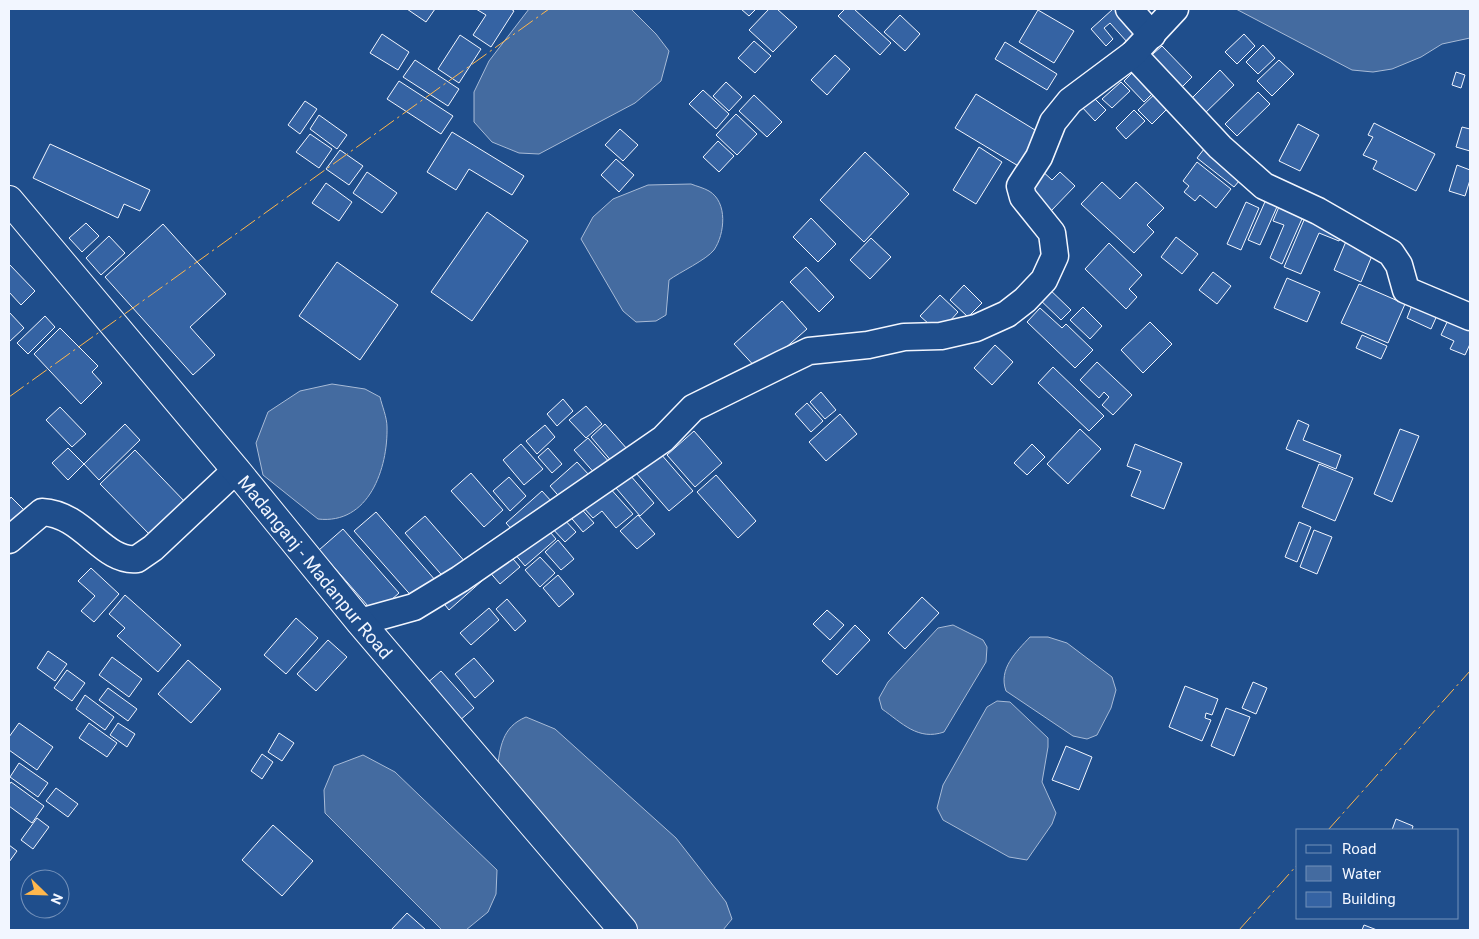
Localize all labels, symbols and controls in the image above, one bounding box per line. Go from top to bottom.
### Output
street label: Madanganj - Madanpur Road [234,471,397,663]
legend [1296,829,1459,919]
text: Road [1342,840,1376,858]
text: Water [1342,865,1381,883]
north arrow [20,869,70,919]
text: Building [1342,890,1396,908]
text: N [48,891,66,907]

